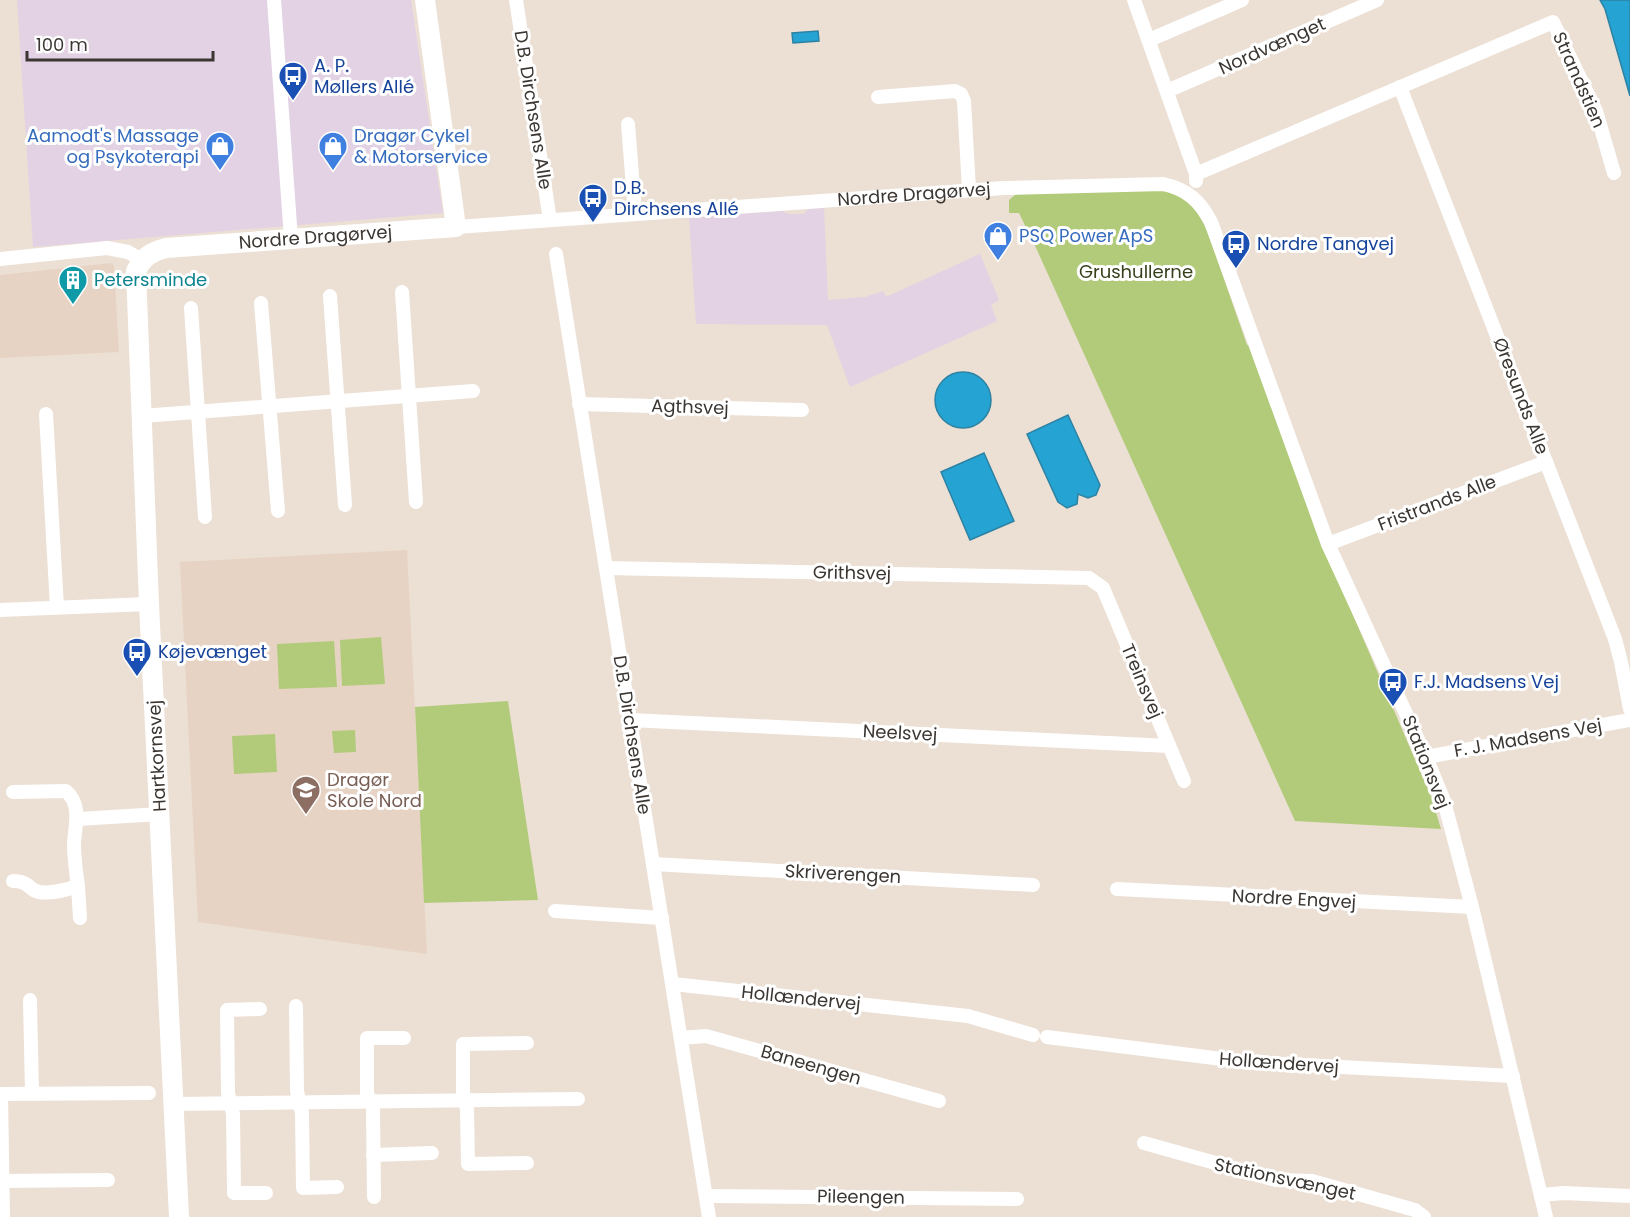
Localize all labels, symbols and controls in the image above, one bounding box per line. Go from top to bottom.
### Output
street label: Nordvænget [1214,11,1329,80]
scale bar [27,24,213,62]
street label: Strandstien [1547,28,1612,132]
street label: D.B. Dirchsens Alle [509,29,558,191]
text: 100 m [36,32,88,57]
place label: A. P. Møllers Allé [314,53,414,99]
bus stop icon: A. P. Møllers Allé [277,60,309,102]
place label: Aamodt's Massage og Psykoterapi [27,123,199,169]
place label: Dragør Cykel & Motorservice [354,123,488,169]
shop icon: Aamodt's Massage og Psykoterapi [204,130,236,172]
shop icon: Dragør Cykel & Motorservice [317,130,349,172]
place label: D.B. Dirchsens Allé [614,175,739,221]
street label: Nordre Dragørvej [836,176,991,212]
bus stop icon: D.B. Dirchsens Allé [577,182,609,224]
street label: Nordre Dragørvej [238,219,393,255]
shop icon: PSQ Power ApS [982,220,1014,262]
place label: PSQ Power ApS [1019,223,1153,248]
bus stop icon: Nordre Tangvej [1220,228,1252,270]
place label: Nordre Tangvej [1257,231,1394,256]
park label: Grushullerne [1079,259,1193,284]
building icon: Petersminde [57,264,89,306]
place label: Petersminde [94,267,207,292]
street label: Øresunds Alle [1488,334,1555,458]
street label: Agthsvej [651,393,729,420]
street label: Fristrands Alle [1374,468,1500,537]
street label: Grithsvej [813,559,891,586]
bus stop icon: Køjevænget [121,636,153,678]
place label: Køjevænget [158,639,267,664]
street label: Treinsvej [1116,640,1169,722]
street label: D.B. Dirchsens Alle [608,654,657,816]
bus stop icon: F.J. Madsens Vej [1377,666,1409,708]
place label: F.J. Madsens Vej [1414,669,1559,694]
street label: Hartkornsvej [141,699,172,813]
street label: Stationsvej [1396,711,1456,812]
street label: F. J. Madsens Vej [1452,712,1604,763]
street label: Neelsvej [862,718,938,747]
place label: Dragør Skole Nord [327,767,422,813]
school or university icon: Dragør Skole Nord [290,774,322,816]
street label: Skriverengen [784,858,902,889]
street label: Nordre Engvej [1231,883,1357,914]
street label: Hollændervej [740,979,862,1016]
street label: Baneengen [758,1038,864,1091]
street label: Hollændervej [1218,1046,1340,1079]
street label: Stationsvænget [1212,1151,1358,1206]
street label: Pileengen [817,1183,905,1210]

